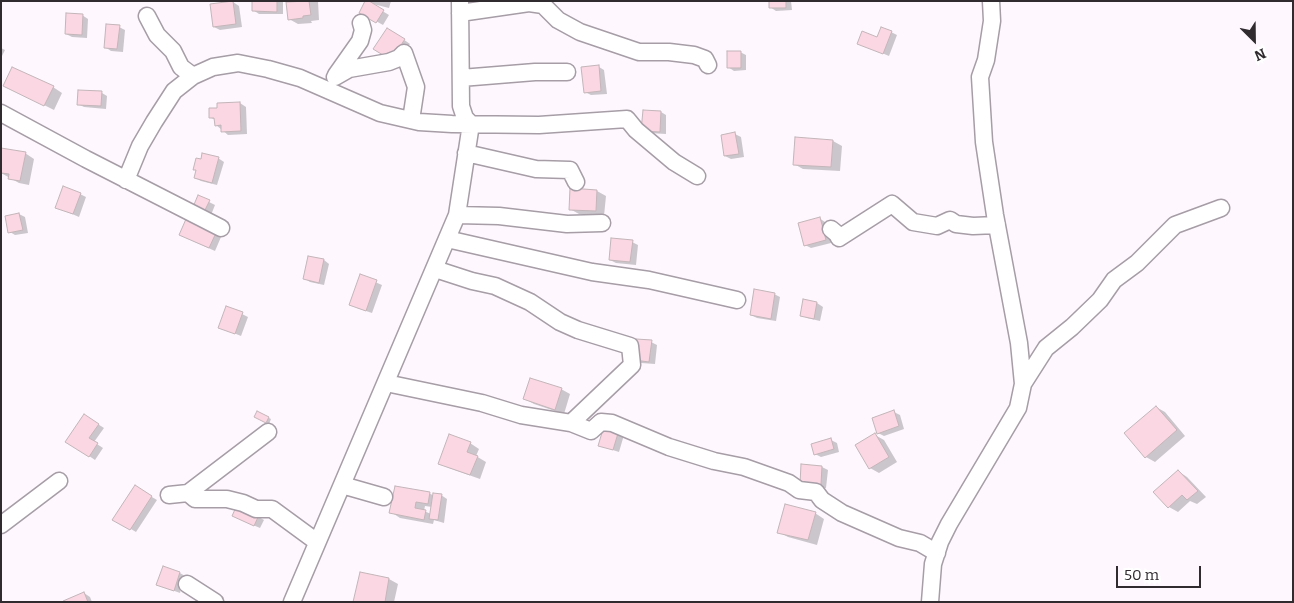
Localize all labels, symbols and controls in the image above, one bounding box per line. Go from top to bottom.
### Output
north arrow [1229,15,1279,65]
text: N [1252,44,1268,64]
scale bar [1119,556,1204,588]
text: 50 m [1124,566,1159,584]

